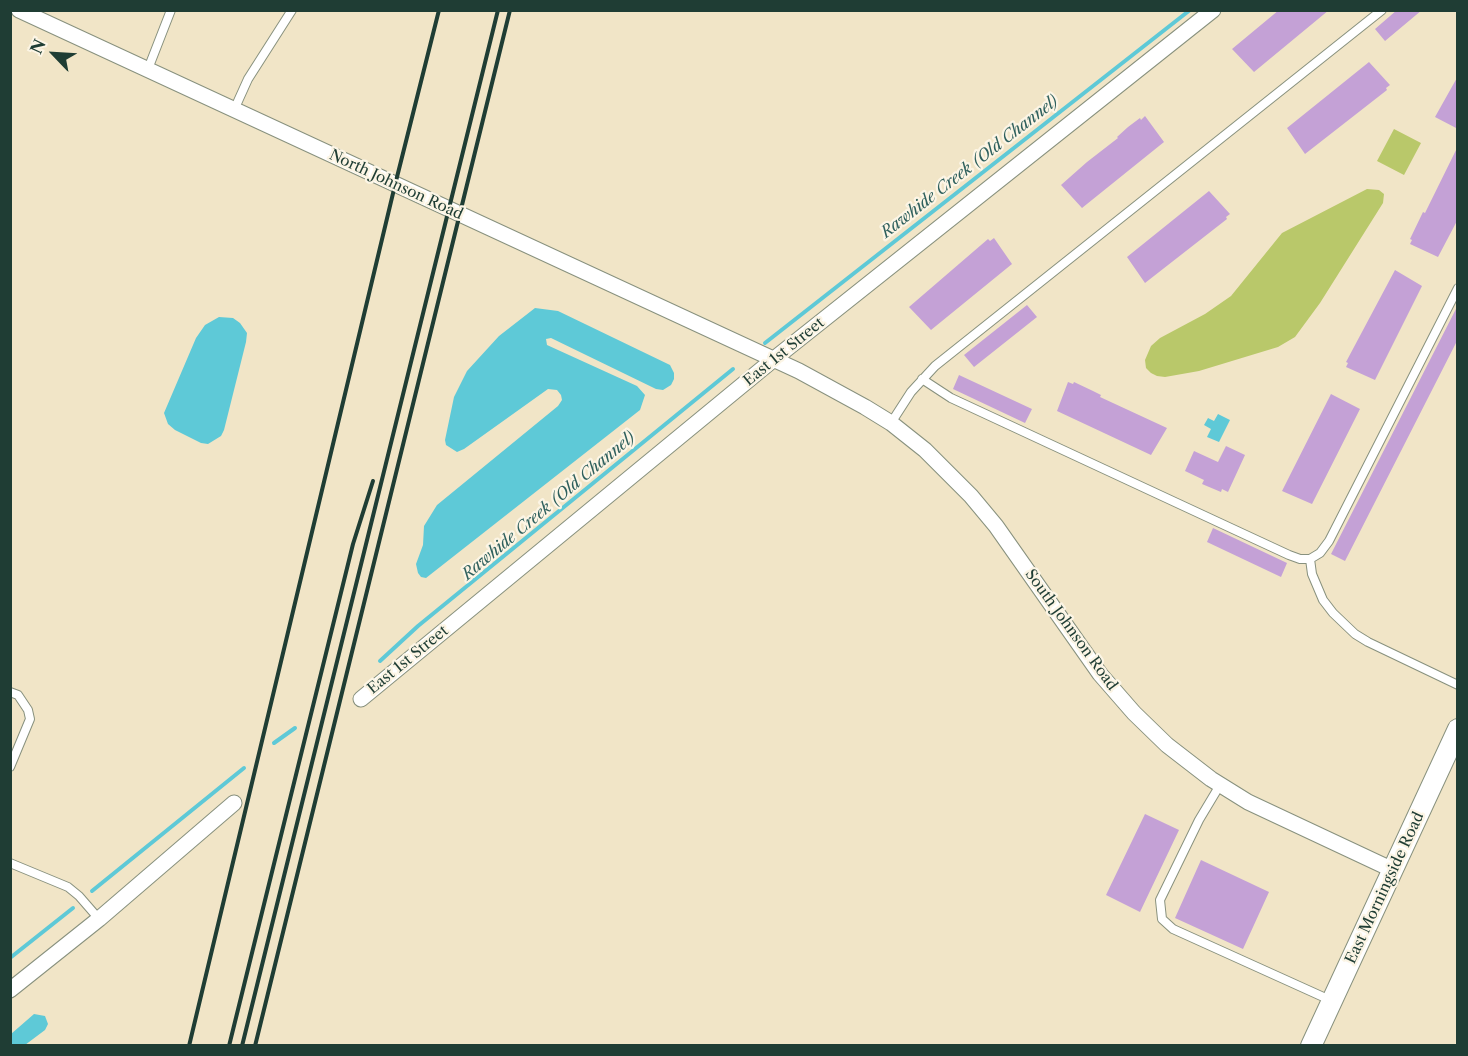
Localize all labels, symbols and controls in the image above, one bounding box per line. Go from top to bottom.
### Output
north arrow [24,24,84,84]
text: N [26,36,50,57]
water label: Rawhide Creek (Old Channel) [877,92,1063,242]
street label: North Johnson Road [326,146,466,224]
street label: East 1st Street [740,314,828,390]
water label: Rawhide Creek (Old Channel) [458,428,640,584]
street label: South Johnson Road [1021,566,1121,694]
street label: East 1st Street [364,622,452,698]
street label: East Morningside Road [1342,809,1428,967]

